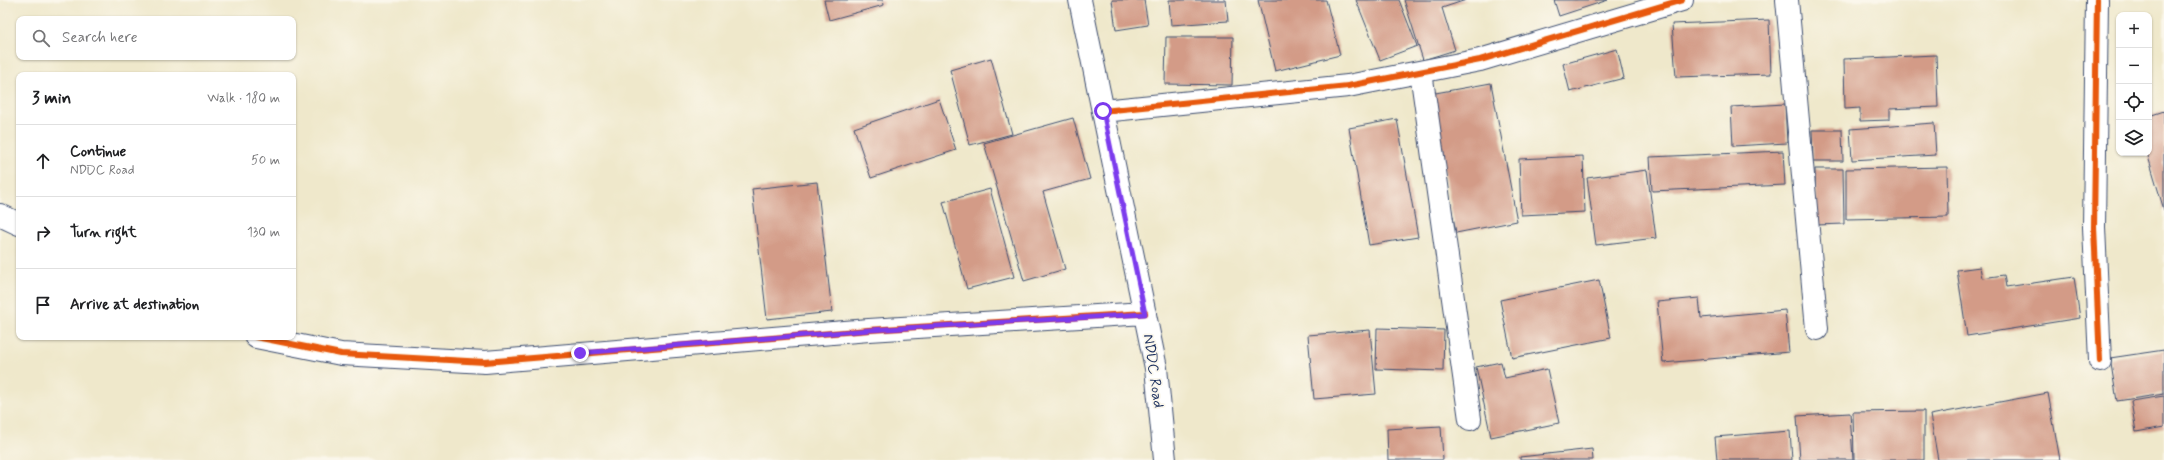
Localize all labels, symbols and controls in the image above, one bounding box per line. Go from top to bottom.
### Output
map controls [2116,12,2152,156]
button: + [2116,12,2152,48]
search box [16,16,296,60]
icon: search [30,27,52,49]
text: Search here [62,28,138,48]
button: − [2116,48,2152,84]
button: locate [2116,84,2152,120]
text: 3 min [32,87,71,109]
text: Walk · 180 m [207,90,280,107]
route start [1094,102,1112,120]
button: layers [2116,120,2152,156]
text: Continue [70,142,126,162]
icon: ahead [32,150,54,172]
text: 50 m [251,152,280,169]
text: NDDC Road [70,162,135,179]
icon: right [32,222,54,244]
text: Turn right [70,223,137,243]
text: 130 m [247,224,280,241]
icon: arrive [32,294,54,316]
text: Arrive at destination [70,295,199,315]
street label: NDDC Road [1138,333,1168,409]
route end [571,344,589,362]

